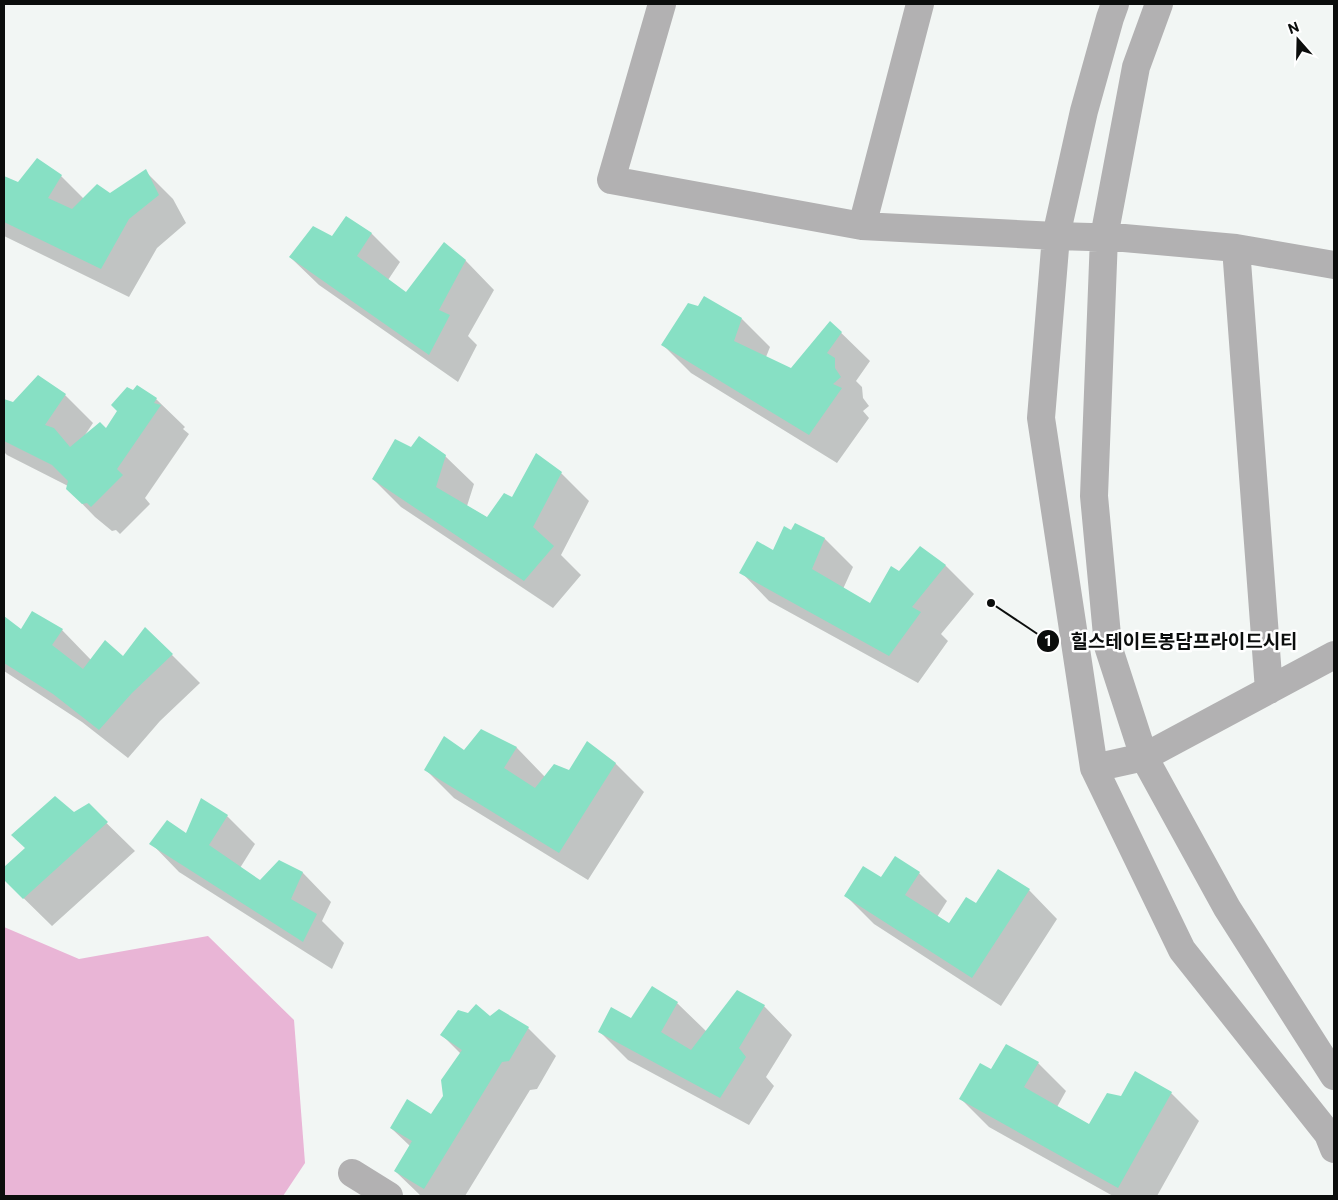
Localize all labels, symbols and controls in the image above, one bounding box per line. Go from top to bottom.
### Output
north arrow [1273,15,1323,65]
text: N [1286,18,1301,37]
callout: 힐스테이트봉담프라이드시티 [1035,624,1307,658]
text: 힐스테이트봉담프라이드시티 [1070,629,1298,652]
text: 1 [1045,631,1051,649]

